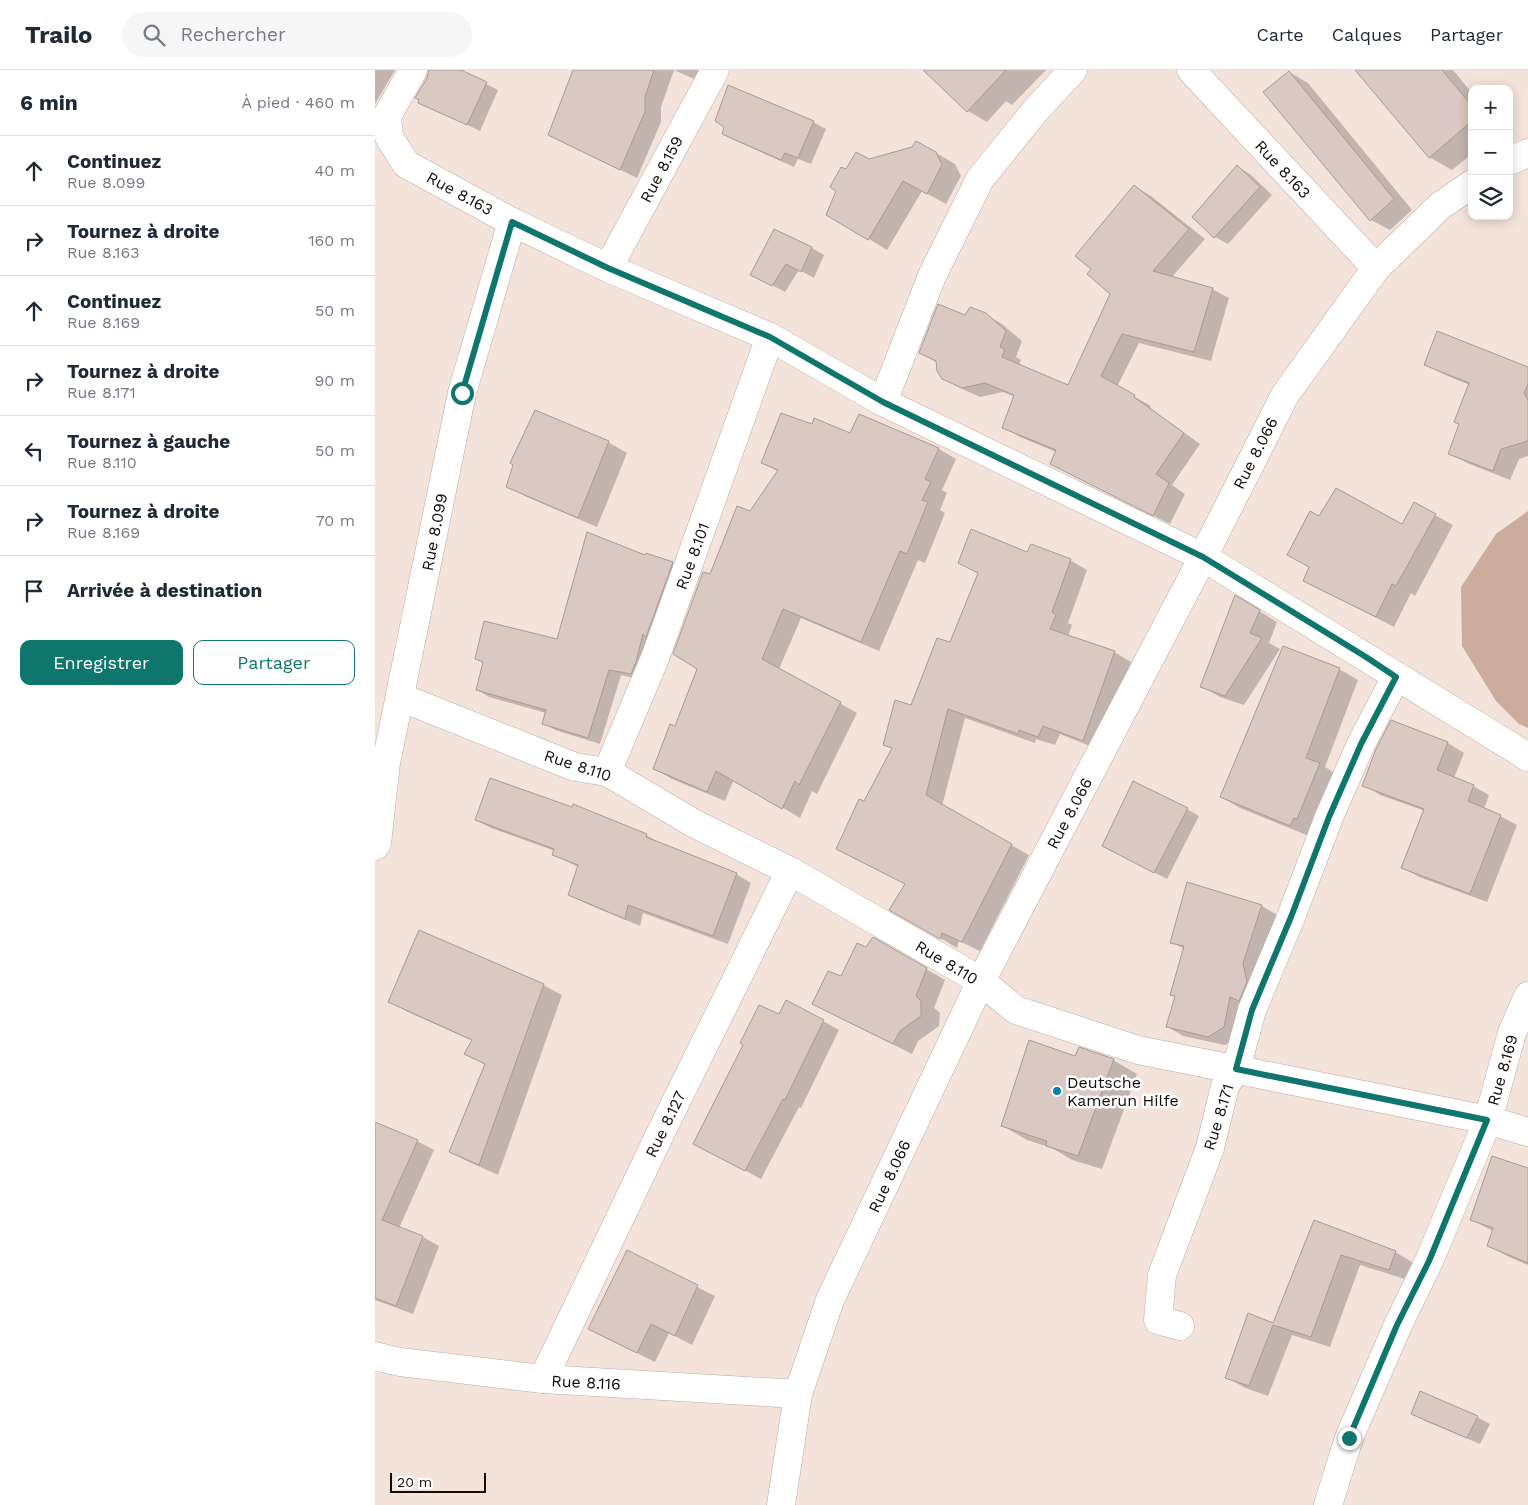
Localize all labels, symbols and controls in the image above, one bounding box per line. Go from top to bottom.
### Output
search box [122,12,472,57]
text: Trailo [25,21,92,49]
icon: search [140,21,168,49]
text: Rechercher [180,23,286,46]
text: Carte [1256,24,1304,45]
text: Calques [1332,24,1402,45]
text: Partager [1430,24,1503,45]
map controls [1468,85,1513,220]
button: + [1468,85,1513,130]
text: 6 min [20,90,78,115]
text: À pied · 460 m [241,93,355,112]
button: − [1468,130,1513,175]
street label: Rue 8.159 [636,133,687,206]
street label: Rue 8.163 [1251,136,1314,202]
text: Continuez [67,150,161,173]
icon: ahead [20,157,48,185]
text: 40 m [315,161,355,180]
street label: Rue 8.163 [423,168,496,219]
text: Rue 8.099 [67,173,145,192]
button: layers [1468,175,1513,220]
text: Tournez à droite [67,220,219,243]
icon: right [20,227,48,255]
text: 160 m [308,231,355,250]
text: Rue 8.163 [67,243,140,262]
text: Continuez [67,290,161,313]
icon: ahead [20,297,48,325]
text: 50 m [315,301,355,320]
text: Rue 8.169 [67,313,140,332]
text: Tournez à droite [67,360,219,383]
icon: right [20,367,48,395]
text: 90 m [314,371,355,390]
route start [451,382,474,405]
text: Rue 8.171 [67,383,136,402]
street label: Rue 8.066 [1229,414,1282,492]
text: Tournez à gauche [67,430,230,453]
icon: left [20,437,48,465]
text: 50 m [315,441,355,460]
text: Rue 8.110 [67,453,137,472]
street label: Rue 8.099 [418,492,451,572]
text: Tournez à droite [67,500,219,523]
icon: right [20,507,48,535]
text: 70 m [316,511,355,530]
street label: Rue 8.101 [672,520,713,592]
text: Rue 8.169 [67,523,140,542]
icon: arrive [20,577,48,605]
text: Arrivée à destination [67,579,262,602]
button: Enregistrer [20,640,183,685]
button: Partager [193,640,355,685]
street label: Rue 8.110 [542,746,614,785]
street label: Rue 8.066 [1043,774,1096,852]
street label: Rue 8.110 [912,936,982,989]
street label: Rue 8.169 [1483,1032,1522,1108]
place label: Deutsche Kamerun Hilfe [1067,1073,1179,1110]
street label: Rue 8.171 [1199,1082,1238,1153]
marker: Deutsche Kamerun Hilfe [1051,1085,1063,1097]
street label: Rue 8.127 [641,1088,690,1161]
street label: Rue 8.066 [864,1137,915,1216]
street label: Rue 8.116 [551,1371,621,1394]
route end [1338,1427,1361,1450]
scale bar [390,1470,486,1493]
text: 20 m [397,1474,432,1490]

